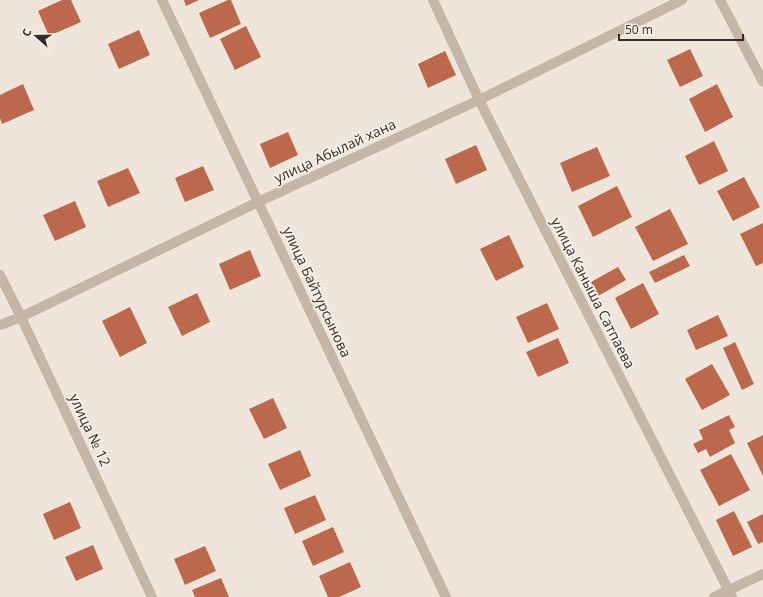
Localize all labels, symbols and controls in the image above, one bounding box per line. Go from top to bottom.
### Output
north arrow [16,16,56,56]
scale bar [619,16,743,42]
text: 50 m [625,21,653,38]
text: С [18,27,34,38]
street label: улица Абылай хана [271,114,399,187]
street label: улица Каныша Сатпаева [547,214,640,372]
street label: улица Байтурсынова [279,223,356,360]
street label: улица № 12 [65,390,116,469]

